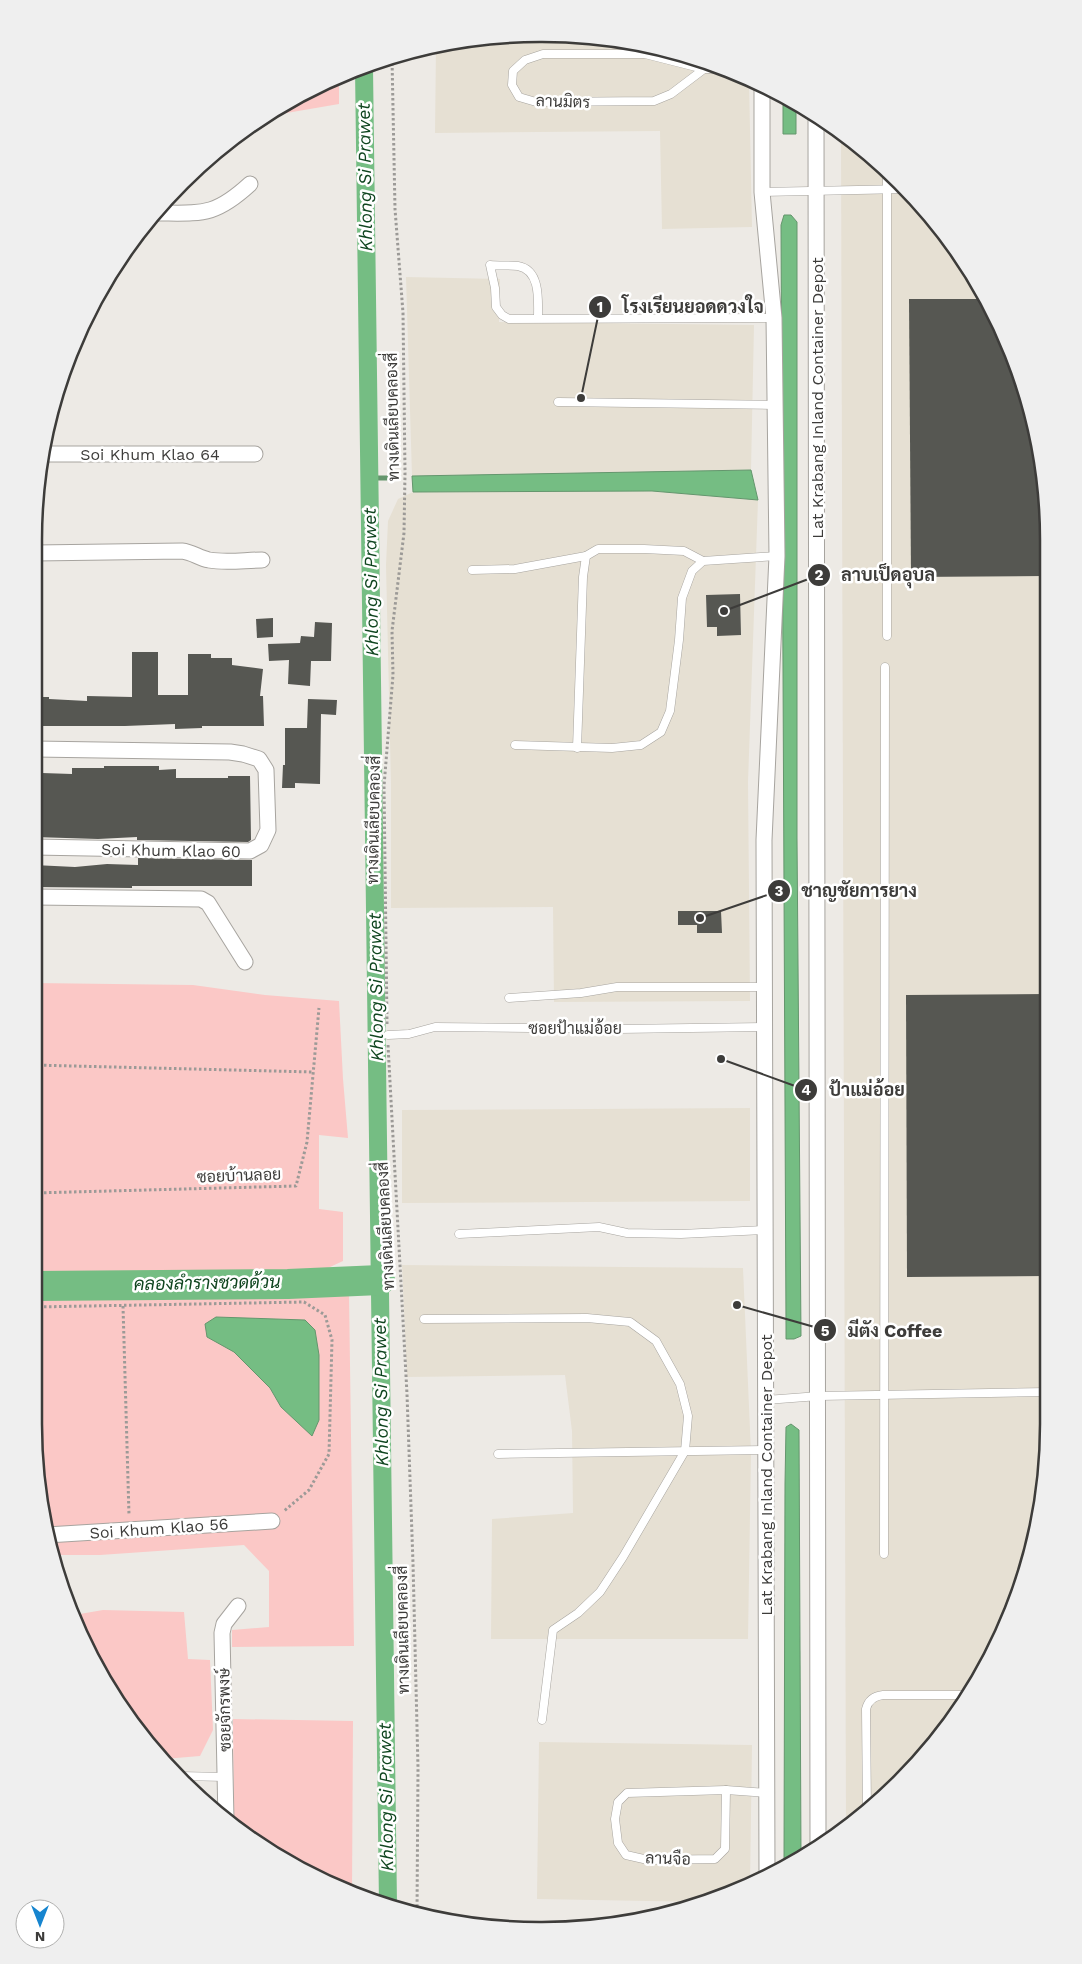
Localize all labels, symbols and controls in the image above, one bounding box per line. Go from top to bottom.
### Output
street label: ลานมิตร [535,91,591,112]
water label: Khlong Si Prawet [353,102,376,251]
street label: Lat Krabang Inland Container Depot [808,257,827,539]
callout: โรงเรียนยอดดวงใจ [587,290,774,323]
text: โรงเรียนยอดดวงใจ [621,294,764,317]
text: 1 [597,298,603,316]
street label: ทางเดินเลียบคลองสี่ [377,352,403,482]
street label: Soi Khum Klao 64 [80,445,220,464]
water label: Khlong Si Prawet [359,507,382,656]
callout: ลาบเป็ดอุบล [806,559,945,592]
text: ลาบเป็ดอุบล [841,562,935,589]
text: 2 [815,566,824,584]
street label: ทางเดินเลียบคลองสี่ [358,755,384,885]
street label: Soi Khum Klao 60 [101,840,241,861]
callout: ชาญชัยการยาง [766,875,927,908]
text: ชาญชัยการยาง [801,880,917,902]
text: 3 [775,882,784,900]
water label: Khlong Si Prawet [364,912,387,1061]
street label: ซอยป้าแม่อ้อย [528,1018,622,1038]
callout: ป้าแม่อ้อย [794,1073,915,1106]
text: ป้าแม่อ้อย [829,1078,905,1100]
text: 4 [801,1081,811,1099]
street label: ทางเดินเลียบคลองสี่ [368,1161,398,1291]
street label: ซอยบ้านลอย [196,1164,282,1186]
water label: คลองลำรางชวดด้วน [133,1270,281,1294]
callout: มีตัง Coffee [813,1314,953,1347]
water label: Khlong Si Prawet [369,1317,392,1466]
text: มีตัง Coffee [848,1318,942,1341]
text: 5 [821,1322,830,1340]
street label: Lat Krabang Inland Container Depot [757,1334,776,1616]
street label: Soi Khum Klao 56 [89,1514,229,1543]
street label: ทางเดินเลียบคลองสี่ [387,1565,413,1695]
street label: ซอยจักรพงษ์ [211,1668,235,1752]
water label: Khlong Si Prawet [374,1722,397,1871]
street label: ลานจือ [645,1847,691,1869]
north arrow [15,1899,65,1949]
text: N [35,1929,45,1945]

